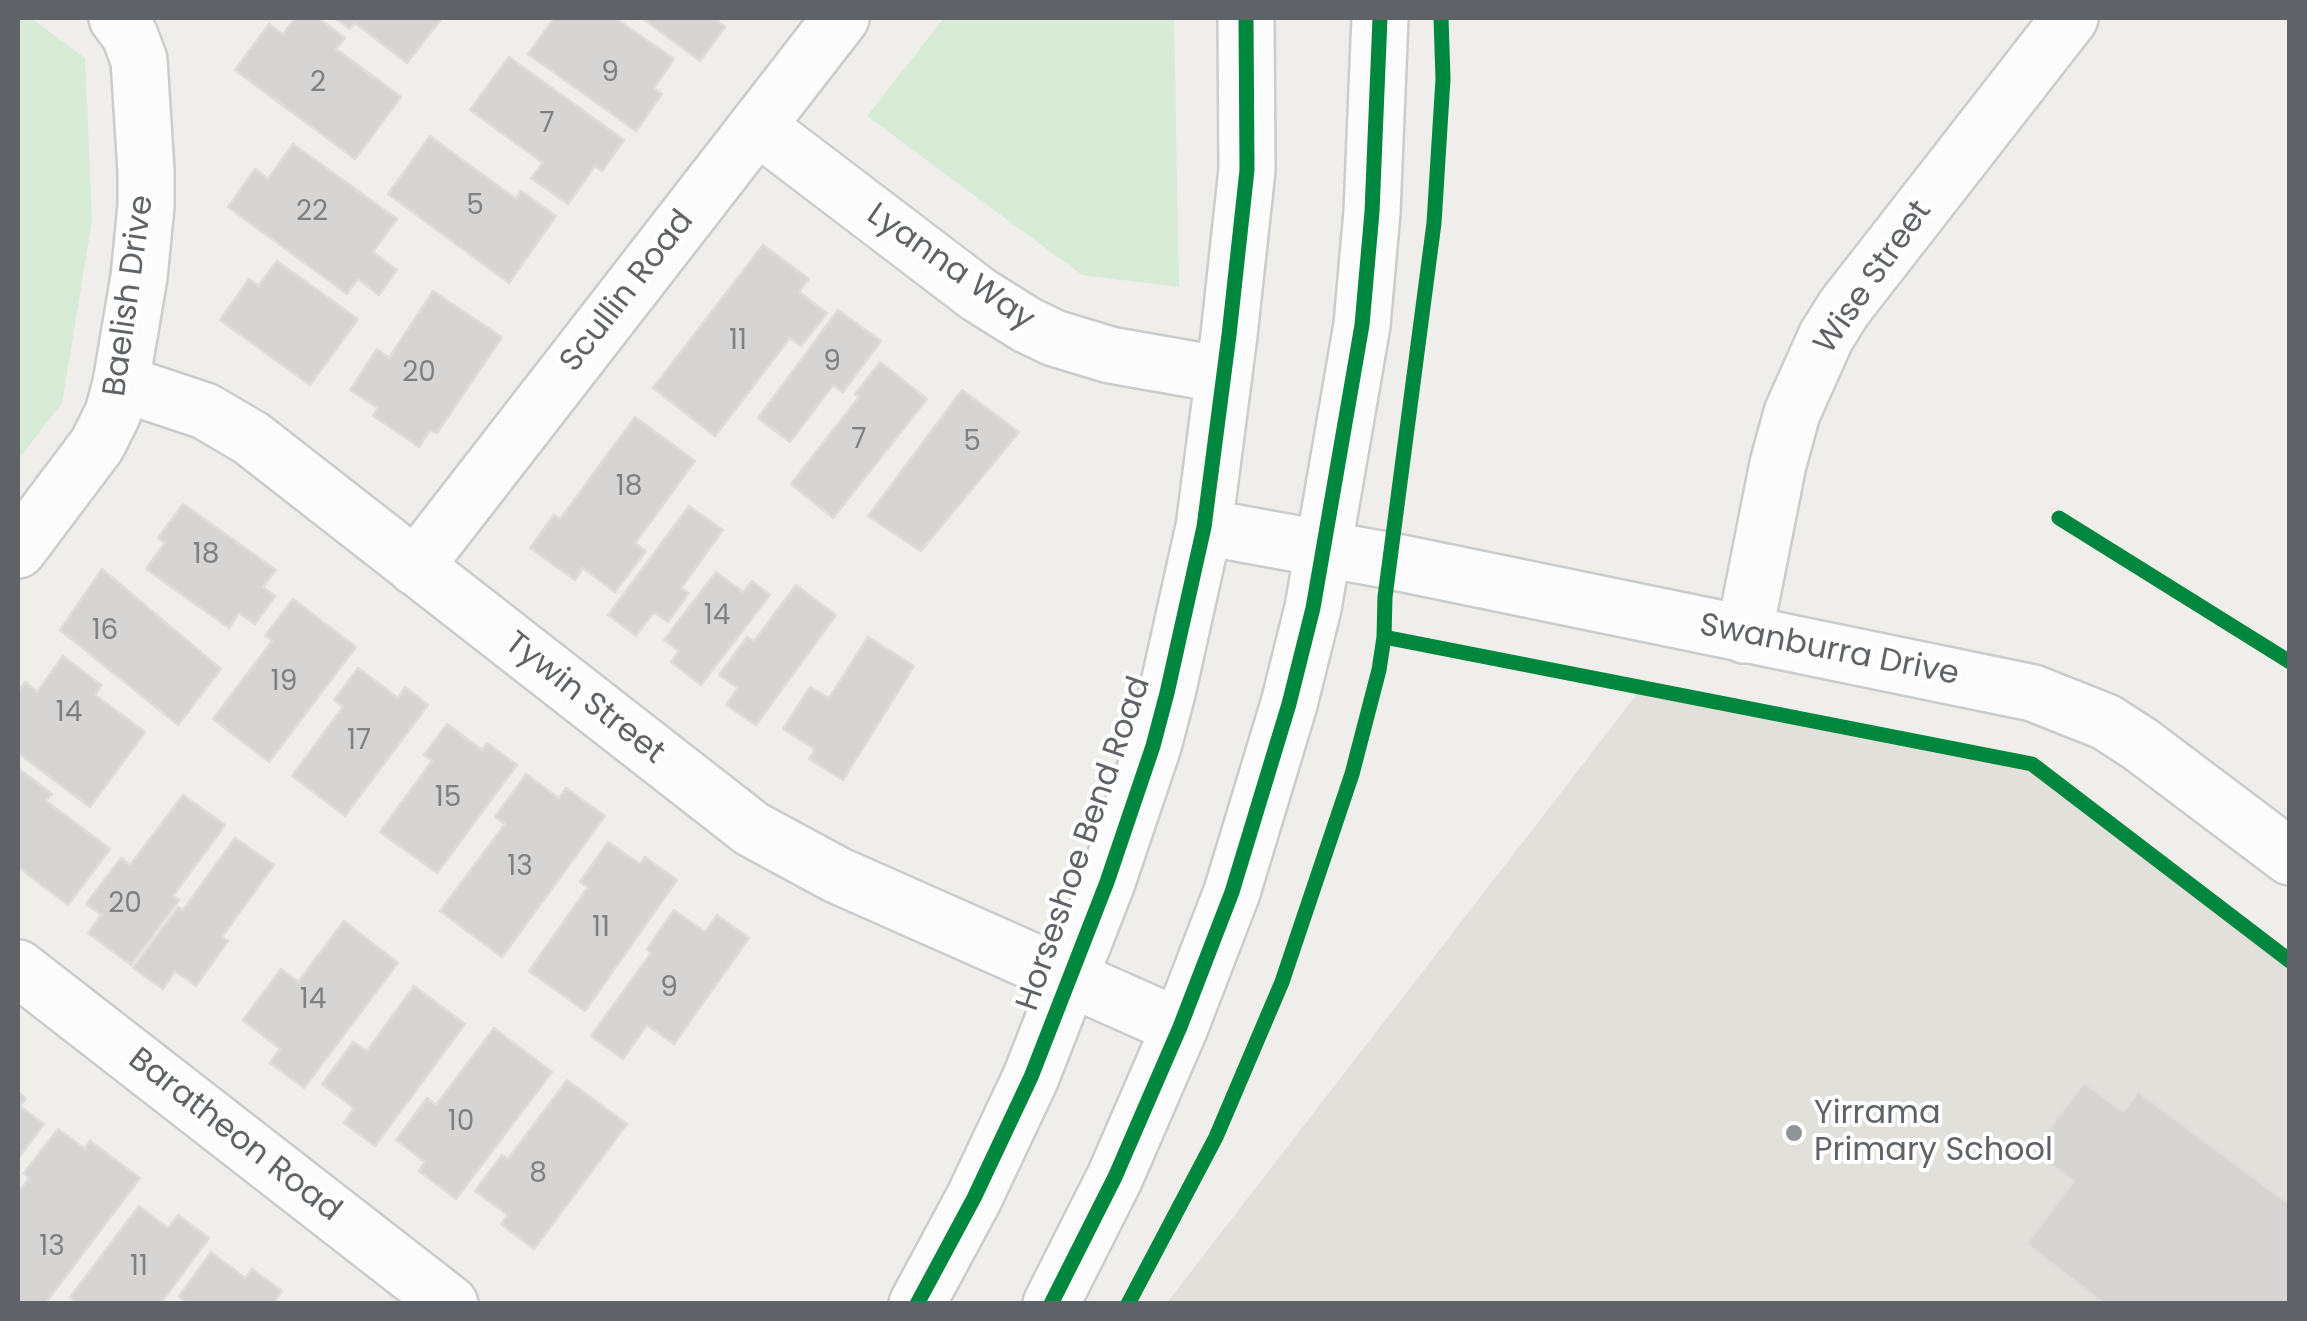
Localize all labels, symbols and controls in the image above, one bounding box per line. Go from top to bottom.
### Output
house number: 9 [601,57,619,91]
house number: 2 [310,67,326,101]
house number: 7 [539,108,555,142]
house number: 5 [466,190,484,224]
street label: Baelish Drive [97,193,163,399]
street label: Wise Street [1807,194,1941,362]
house number: 22 [296,196,328,230]
street label: Lyanna Way [859,196,1041,340]
street label: Scullin Road [553,204,703,380]
house number: 11 [729,325,747,359]
house number: 9 [823,346,841,380]
house number: 20 [402,357,436,391]
house number: 7 [851,424,867,458]
house number: 5 [963,426,981,460]
house number: 18 [616,471,642,505]
house number: 18 [193,539,219,573]
house number: 14 [704,600,730,634]
street label: Swanburra Drive [1696,607,1962,695]
house number: 16 [92,615,118,649]
street label: Tywin Street [496,625,672,773]
house number: 19 [271,666,297,700]
street label: Horseshoe Bend Road [1010,672,1160,1016]
house number: 14 [56,697,82,731]
house number: 17 [347,725,371,759]
house number: 15 [435,782,461,816]
house number: 13 [507,851,533,885]
house number: 20 [108,888,142,922]
house number: 11 [592,912,610,946]
house number: 9 [660,972,678,1006]
house number: 14 [300,984,326,1018]
street label: Baratheon Road [120,1041,348,1231]
place label: Yirrama Primary School [1814,1096,2053,1171]
house number: 10 [448,1106,474,1140]
marker: Yirrama Primary School [1783,1122,1805,1144]
house number: 8 [529,1158,547,1192]
house number: 13 [39,1231,65,1265]
house number: 11 [130,1251,148,1285]

